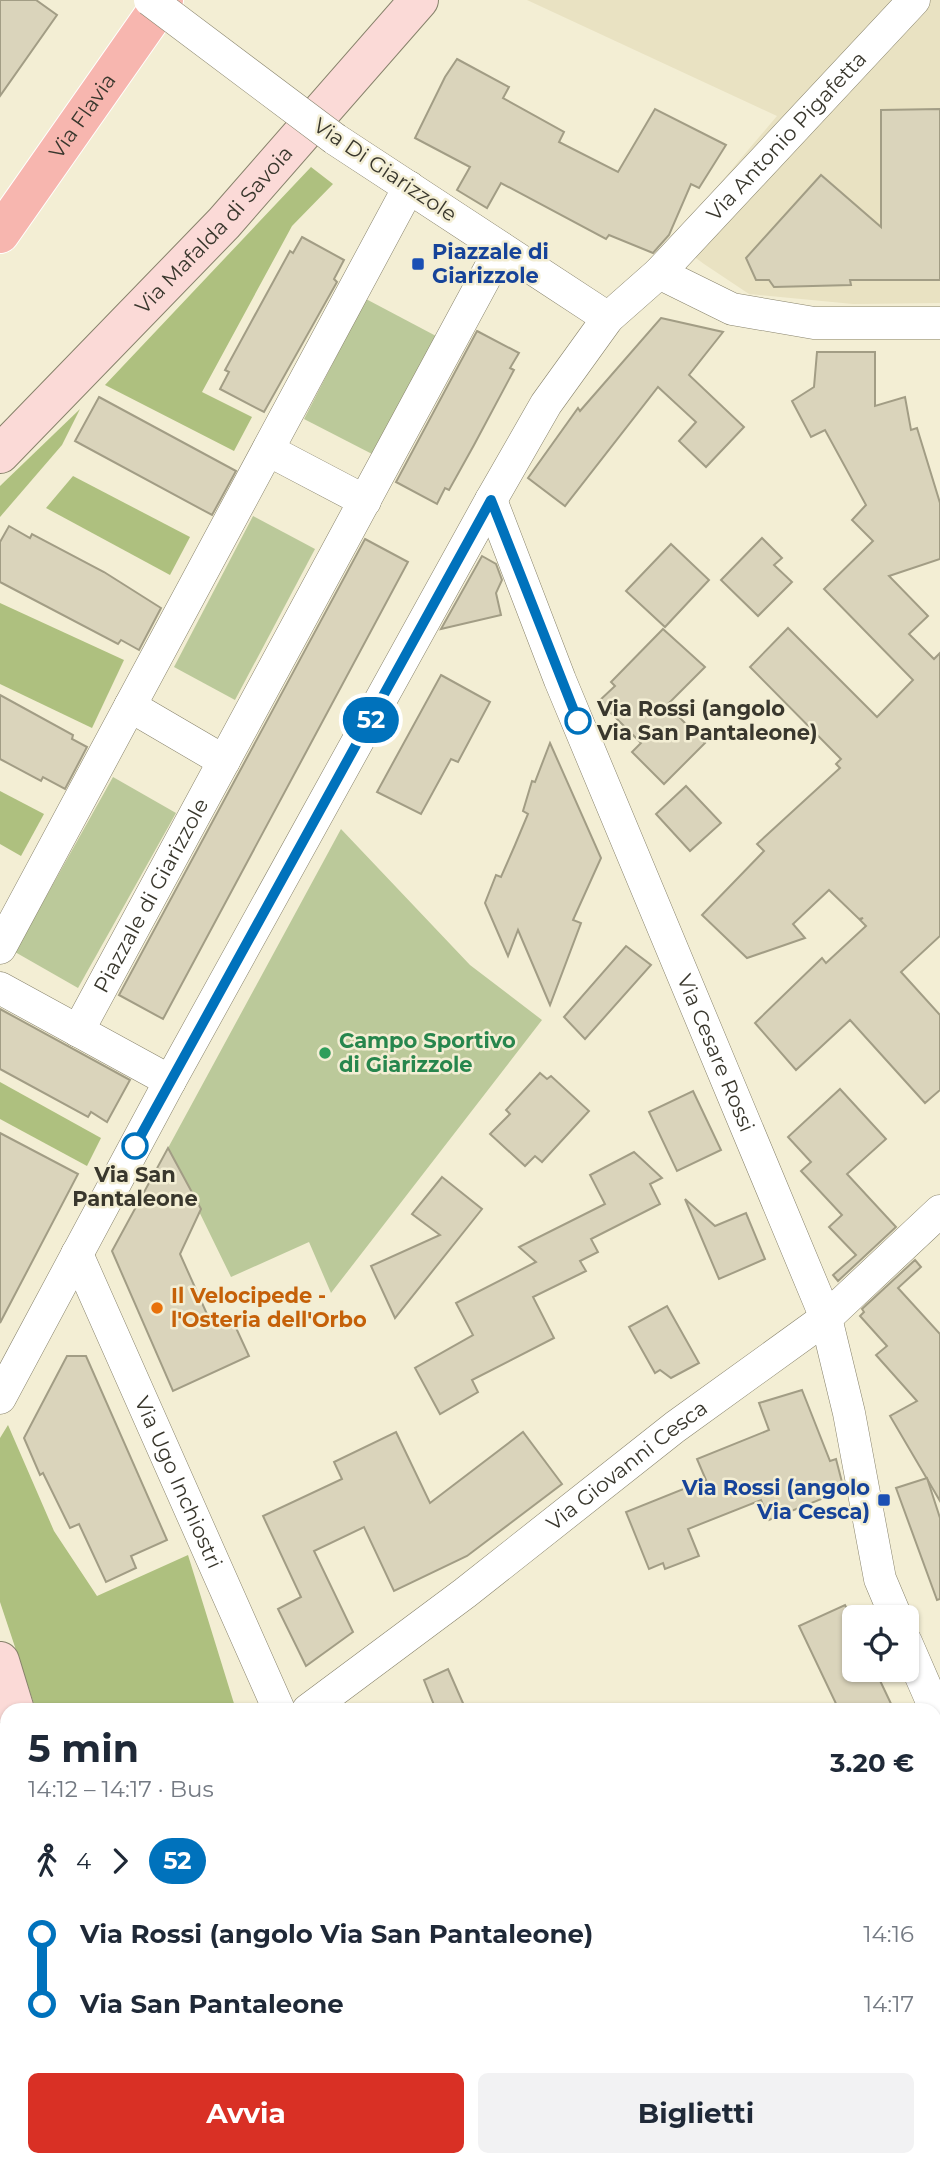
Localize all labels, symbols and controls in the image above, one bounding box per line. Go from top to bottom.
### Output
street label: Via Antonio Pigafetta [701,46,871,226]
street label: Via Flavia [44,68,121,163]
street label: Via Di Giarizzole [309,112,462,227]
street label: Via Mafalda di Savoia [130,140,298,319]
place label: Piazzale di Giarizzole [432,239,549,288]
marker: Piazzale di Giarizzole [410,256,426,272]
place label: Via Rossi (angolo Via San Pantaleone) [596,696,818,745]
line badge: 52 [340,697,402,743]
text: 52 [357,705,385,734]
marker: Via Rossi (angolo Via San Pantaleone) [565,708,591,734]
street label: Piazzale di Giarizzole [88,794,213,997]
street label: Via Cesare Rossi [672,970,760,1135]
place label: Campo Sportivo di Giarizzole [339,1028,516,1077]
marker: Campo Sportivo di Giarizzole [317,1045,333,1061]
marker: Via San Pantaleone [122,1133,148,1159]
place label: Via San Pantaleone [72,1162,198,1211]
place label: Il Velocipede - l'Osteria dell'Orbo [171,1283,367,1332]
marker: Il Velocipede - l'Osteria dell'Orbo [149,1300,165,1316]
street label: Via Ugo Inchiostri [130,1392,228,1572]
street label: Via Giovanni Cesca [541,1395,712,1536]
place label: Via Rossi (angolo Via Cesca) [681,1475,870,1524]
marker: Via Rossi (angolo Via Cesca) [876,1492,892,1508]
map controls [842,1605,919,1682]
button: locate [842,1605,919,1682]
text: 5 min [28,1725,139,1772]
text: 3.20 € [830,1747,914,1779]
text: 14:12 – 14:17 · Bus [28,1775,214,1803]
icon: walk [28,1842,66,1880]
icon: forward [101,1842,139,1880]
text: 52 [163,1846,192,1875]
text: 4 [76,1847,91,1875]
text: Via Rossi (angolo Via San Pantaleone) [80,1918,593,1950]
text: 14:16 [863,1920,914,1948]
text: Via San Pantaleone [80,1988,344,2020]
text: 14:17 [864,1990,914,2018]
button: Avvia [28,2073,464,2153]
button: Biglietti [478,2073,914,2153]

